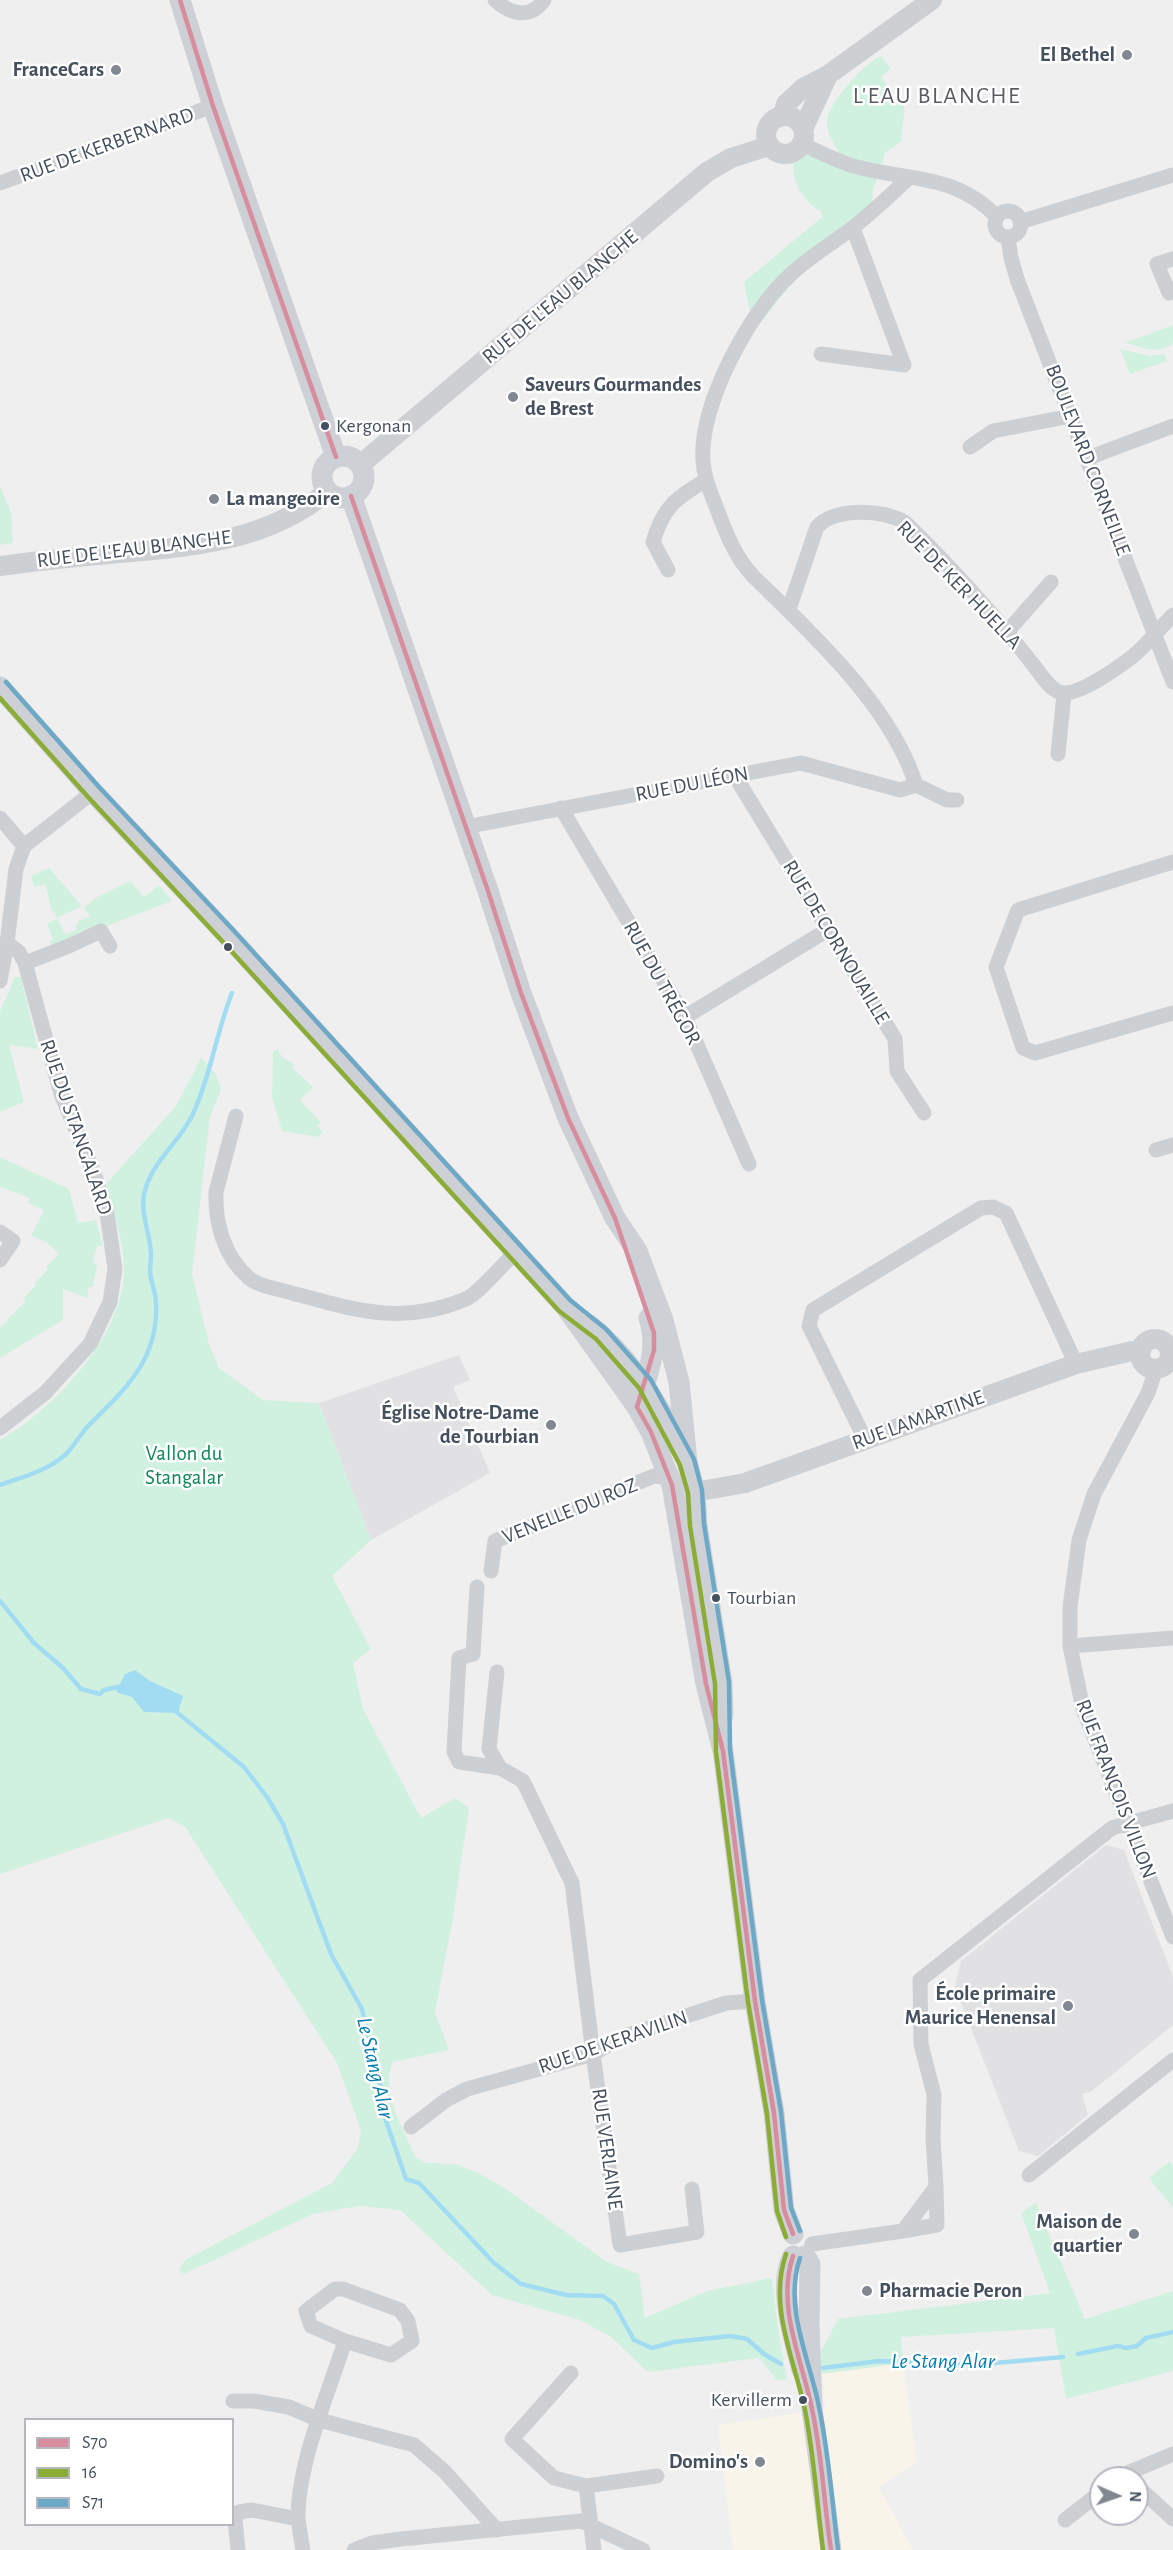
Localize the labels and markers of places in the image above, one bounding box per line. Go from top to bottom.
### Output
place label: El Bethel [1040,42,1115,68]
marker: El Bethel [1120,48,1134,62]
place label: FranceCars [13,57,104,83]
marker: FranceCars [109,63,123,77]
place label: Saveurs Gourmandes de Brest [525,372,701,422]
marker: Saveurs Gourmandes de Brest [506,390,520,404]
place label: Kergonan [336,414,411,438]
marker: Kergonan [319,420,331,432]
place label: La mangeoire [226,486,340,512]
marker: La mangeoire [207,492,221,506]
unlabelled marker [222,941,234,953]
place label: Église Notre-Dame de Tourbian [381,1400,539,1450]
marker: Église Notre-Dame de Tourbian [544,1418,558,1432]
place label: Tourbian [727,1586,796,1610]
marker: Tourbian [710,1592,722,1604]
place label: École primaire Maurice Henensal [905,1981,1056,2031]
marker: École primaire Maurice Henensal [1061,1999,1075,2013]
place label: Maison de quartier [1036,2209,1122,2259]
marker: Maison de quartier [1127,2227,1141,2241]
place label: Pharmacie Peron [879,2278,1022,2304]
marker: Pharmacie Peron [860,2284,874,2298]
place label: Kervillerm [711,2388,792,2412]
marker: Kervillerm [797,2394,809,2406]
place label: Domino's [669,2449,748,2475]
marker: Domino's [753,2455,767,2469]

